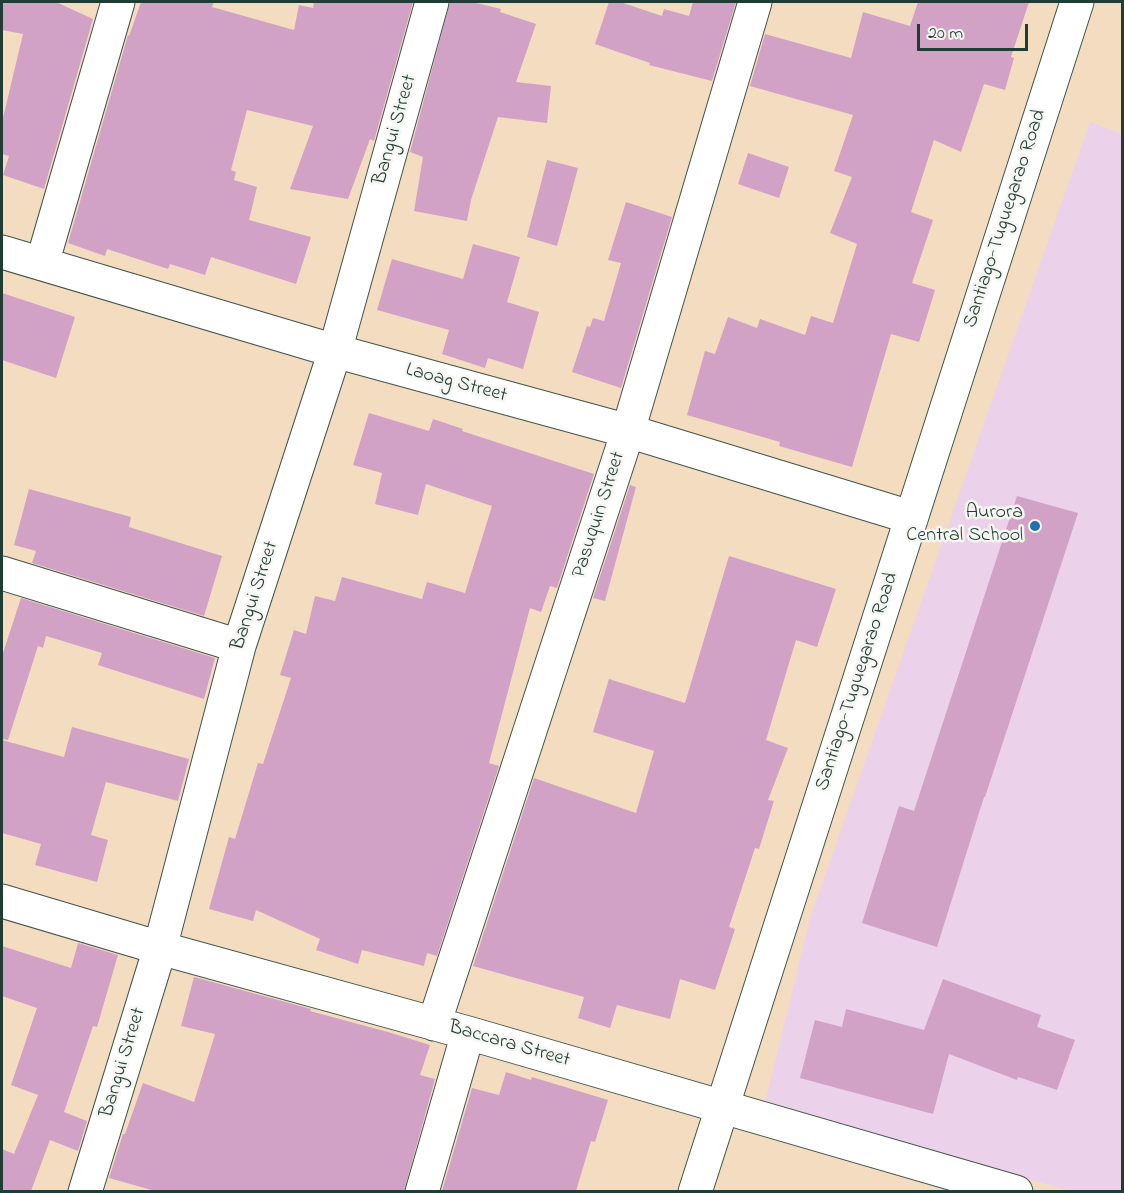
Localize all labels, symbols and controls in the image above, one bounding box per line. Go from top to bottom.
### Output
scale bar [920,12,1031,50]
text: 20 m [928,21,963,47]
street label: Bangui Street [369,72,423,188]
street label: Santiago-Tuguegarao Road [959,107,1053,331]
street label: Laoag Street [403,359,509,409]
street label: Pasuquin Street [568,449,632,581]
place label: Aurora Central School [906,502,1023,549]
marker: Aurora Central School [1028,519,1042,533]
street label: Bangui Street [227,538,285,654]
street label: Santiago-Tuguegarao Road [811,570,905,794]
street label: Bangui Street [96,1005,152,1121]
street label: Baccara Street [446,1016,572,1074]

